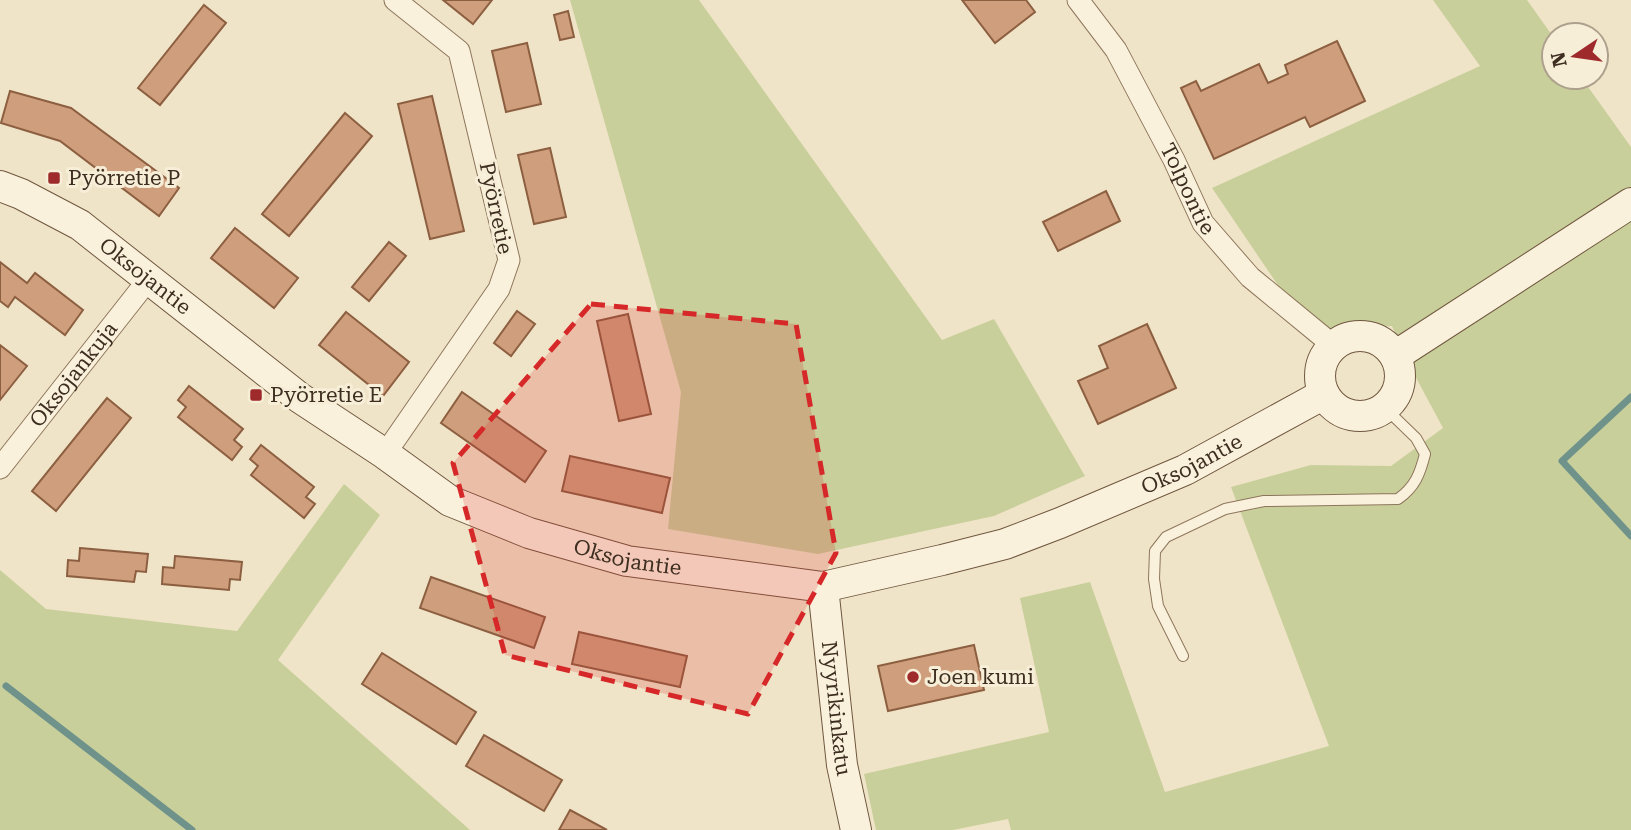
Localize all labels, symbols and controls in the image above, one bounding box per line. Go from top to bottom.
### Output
north arrow [1540,21,1610,91]
text: N [1546,50,1572,69]
street label: Tolpontie [1155,139,1220,240]
street label: Pyörretie [475,160,517,256]
place label: Pyörretie P [68,166,180,190]
marker: Pyörretie P [46,170,62,186]
street label: Oksojantie [95,233,196,320]
street label: Oksojankuja [25,317,123,432]
place label: Pyörretie E [270,383,382,407]
marker: Pyörretie E [248,387,264,403]
street label: Oksojantie [1138,429,1246,499]
street label: Oksojantie [571,534,683,580]
street label: Nyyrikinkatu [817,640,856,778]
place label: Joen kumi [927,665,1034,689]
marker: Joen kumi [905,669,921,685]

